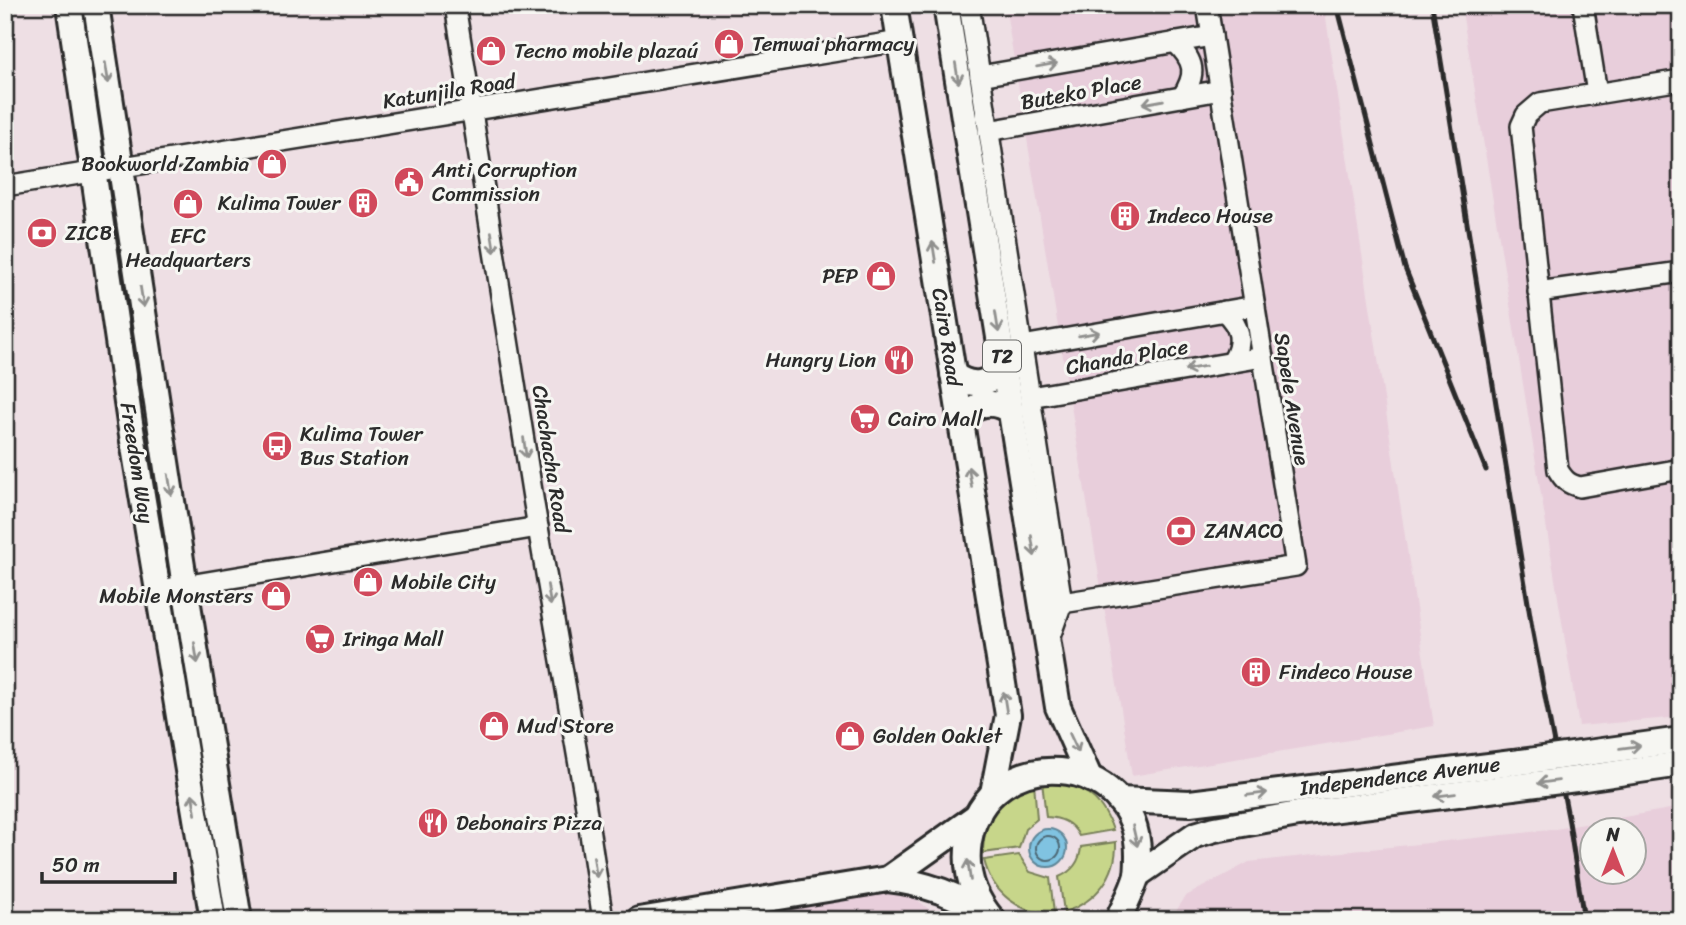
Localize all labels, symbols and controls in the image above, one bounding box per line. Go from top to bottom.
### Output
place label: Temwai pharmacy [752,25,914,63]
shop icon: Temwai pharmacy [712,27,746,61]
place label: Tecno mobile plazaú [514,32,699,70]
shop icon: Tecno mobile plazaú [474,34,508,68]
one-way arrow [1035,58,1058,71]
one-way arrow [101,61,114,84]
street label: Katunjila Road [380,61,520,120]
one-way arrow [951,61,964,84]
street label: Buteko Place [1018,63,1145,121]
one-way arrow [1142,96,1165,109]
place label: Bookworld Zambia [81,145,249,183]
shop icon: Bookworld Zambia [255,147,289,181]
place label: Anti Corruption Commission [431,151,577,213]
public building icon: Anti Corruption Commission [392,165,426,199]
place label: Kulima Tower [218,184,341,222]
building icon: Kulima Tower [346,186,380,220]
shop icon: EFC Headquarters [171,187,205,221]
place label: Indeco House [1147,197,1273,235]
building icon: Indeco House [1108,199,1142,233]
place label: ZICB [65,214,112,252]
bank icon: ZICB [25,216,59,250]
place label: EFC Headquarters [125,217,251,279]
one-way arrow [487,230,500,253]
one-way arrow [927,241,940,264]
place label: PEP [822,257,859,295]
shop icon: PEP [864,259,898,293]
street label: Cairo Road [920,285,974,391]
one-way arrow [136,286,149,308]
one-way arrow [991,310,1004,332]
one-way arrow [1077,327,1100,340]
street label: Chanda Place [1063,328,1191,386]
street label: Sapele Avenue [1263,330,1321,468]
road number: T2 [983,340,1021,372]
place label: Hungry Lion [765,341,876,379]
restaurant icon: Hungry Lion [882,343,916,377]
one-way arrow [1184,362,1207,376]
street label: Chachacha Road [521,382,582,538]
street label: Freedom Way [109,400,165,526]
place label: Cairo Mall [888,400,983,438]
supermarket icon: Cairo Mall [848,402,882,436]
place label: Kulima Tower Bus Station [300,415,424,477]
bus stop icon: Kulima Tower Bus Station [260,429,294,463]
one-way arrow [519,436,532,459]
one-way arrow [963,466,976,489]
one-way arrow [164,473,177,496]
place label: ZANACO [1204,512,1284,550]
bank icon: ZANACO [1164,514,1198,548]
one-way arrow [1027,534,1040,557]
place label: Mobile City [391,563,496,601]
shop icon: Mobile City [351,565,385,599]
place label: Mobile Monsters [99,577,253,615]
shop icon: Mobile Monsters [259,579,293,613]
one-way arrow [543,583,556,606]
place label: Iringa Mall [342,620,444,658]
supermarket icon: Iringa Mall [303,622,337,656]
one-way arrow [190,641,203,664]
place label: Findeco House [1279,653,1412,691]
building icon: Findeco House [1239,655,1273,689]
one-way arrow [998,691,1011,713]
place label: Mud Store [517,707,614,745]
shop icon: Mud Store [477,709,511,743]
place label: Golden Oaklet [873,717,1004,755]
shop icon: Golden Oaklet [833,719,867,753]
one-way arrow [1067,732,1081,753]
one-way arrow [1618,740,1641,753]
street label: Independence Avenue [1297,745,1503,807]
one-way arrow [1538,776,1560,789]
one-way arrow [1245,787,1268,800]
one-way arrow [1434,789,1457,802]
one-way arrow [187,793,200,816]
place label: Debonairs Pizza [456,804,602,842]
restaurant icon: Debonairs Pizza [416,806,450,840]
north arrow [1578,816,1648,886]
text: N [1605,818,1620,851]
one-way arrow [1129,824,1142,846]
scale bar [42,841,175,885]
text: 50 m [52,846,100,884]
one-way arrow [589,855,602,878]
one-way arrow [963,859,976,882]

